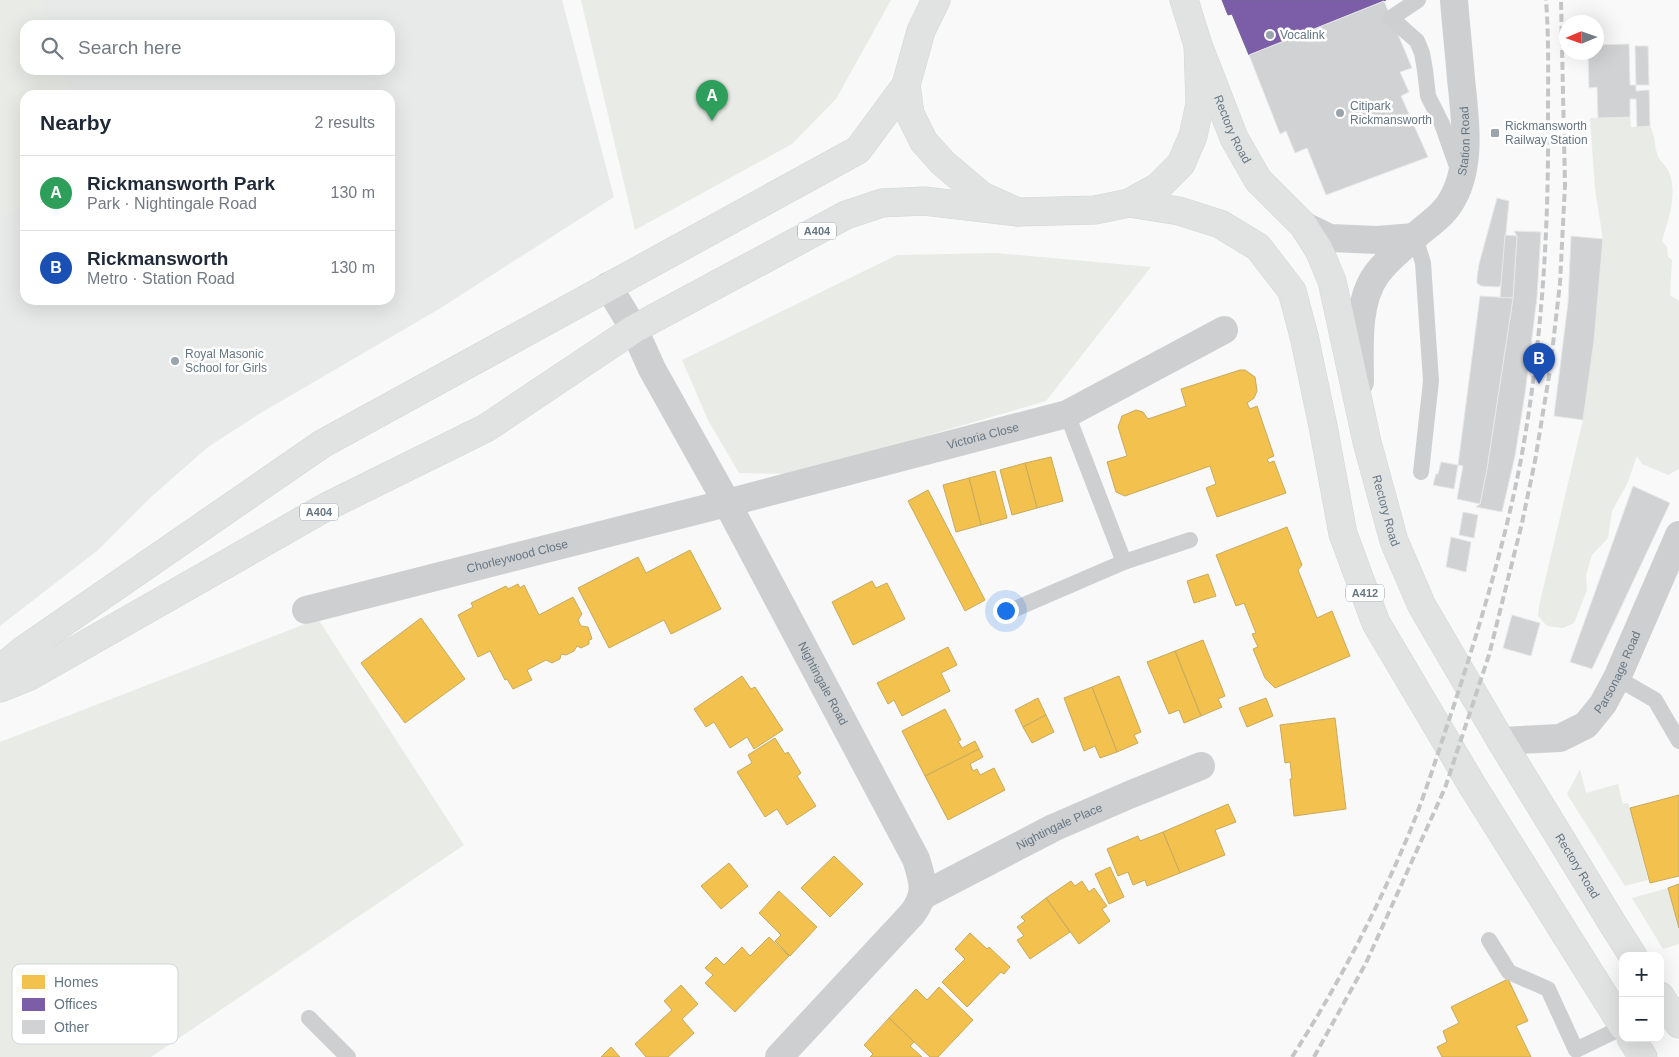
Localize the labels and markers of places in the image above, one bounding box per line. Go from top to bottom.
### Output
place label: Vocalink [1280,28,1326,42]
marker: Vocalink [1264,29,1276,41]
pin: A [696,80,728,121]
place label: Citipark Rickmansworth [1350,99,1432,127]
marker: Citipark Rickmansworth [1334,107,1346,119]
place label: Rickmansworth Railway Station [1505,119,1588,147]
marker: Rickmansworth Railway Station [1489,127,1501,139]
pin: B [1523,343,1555,384]
place label: Royal Masonic School for Girls [185,347,267,375]
marker: Royal Masonic School for Girls [169,355,181,367]

